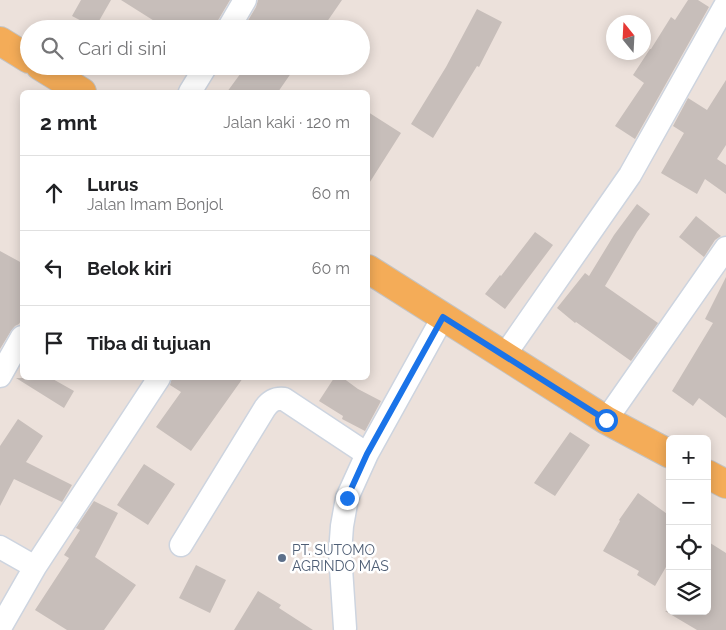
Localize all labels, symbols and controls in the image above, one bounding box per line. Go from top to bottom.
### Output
north arrow [606,15,651,60]
search box [20,20,370,75]
icon: search [38,34,66,62]
text: Cari di sini [78,37,166,59]
text: 2 mnt [40,110,97,135]
text: Jalan kaki · 120 m [223,113,350,132]
text: Lurus [87,173,138,195]
icon: ahead [40,179,68,207]
text: 60 m [312,184,350,203]
text: Jalan Imam Bonjol [87,195,223,214]
icon: left [40,254,68,282]
text: Belok kiri [87,257,172,279]
text: 60 m [312,259,350,278]
icon: arrive [40,329,68,357]
text: Tiba di tujuan [87,332,211,354]
route start [595,409,618,432]
map controls [666,435,711,615]
button: + [666,435,711,480]
button: − [666,480,711,525]
route end [336,487,359,510]
button: locate [666,525,711,570]
place label: PT. SUTOMO AGRINDO MAS [292,542,389,574]
marker: PT. SUTOMO AGRINDO MAS [276,552,288,564]
button: layers [666,570,711,615]

